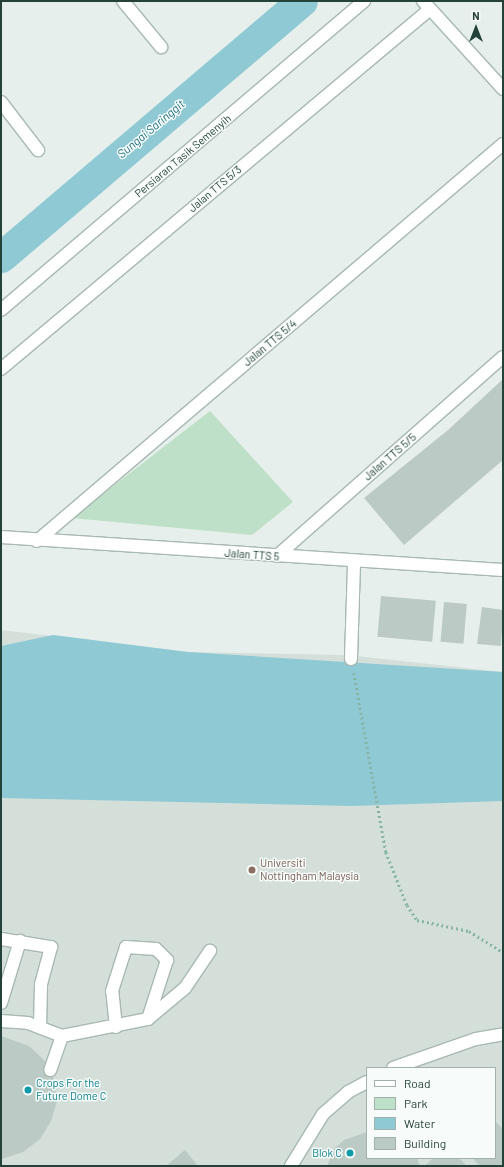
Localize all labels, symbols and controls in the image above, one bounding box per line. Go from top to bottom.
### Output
north arrow [456,8,496,48]
text: N [472,9,480,22]
water label: Sungai Saringgit [114,97,188,161]
street label: Persiaran Tasik Semenyih [132,112,234,200]
street label: Jalan TTS 5/3 [186,163,244,215]
street label: Jalan TTS 5/4 [241,317,299,369]
street label: Jalan TTS 5/5 [361,431,419,483]
street label: Jalan TTS 5 [224,546,280,564]
place label: Universiti Nottingham Malaysia [260,857,359,883]
marker: Universiti Nottingham Malaysia [247,865,257,875]
legend [366,1067,496,1159]
text: Road [404,1076,431,1090]
place label: Crops For the Future Dome C [36,1077,106,1103]
marker: Crops For the Future Dome C [23,1085,33,1095]
text: Park [404,1096,428,1110]
text: Water [404,1116,435,1130]
text: Building [404,1136,446,1150]
place label: Blok C [312,1146,342,1160]
marker: Blok C [345,1148,355,1158]

